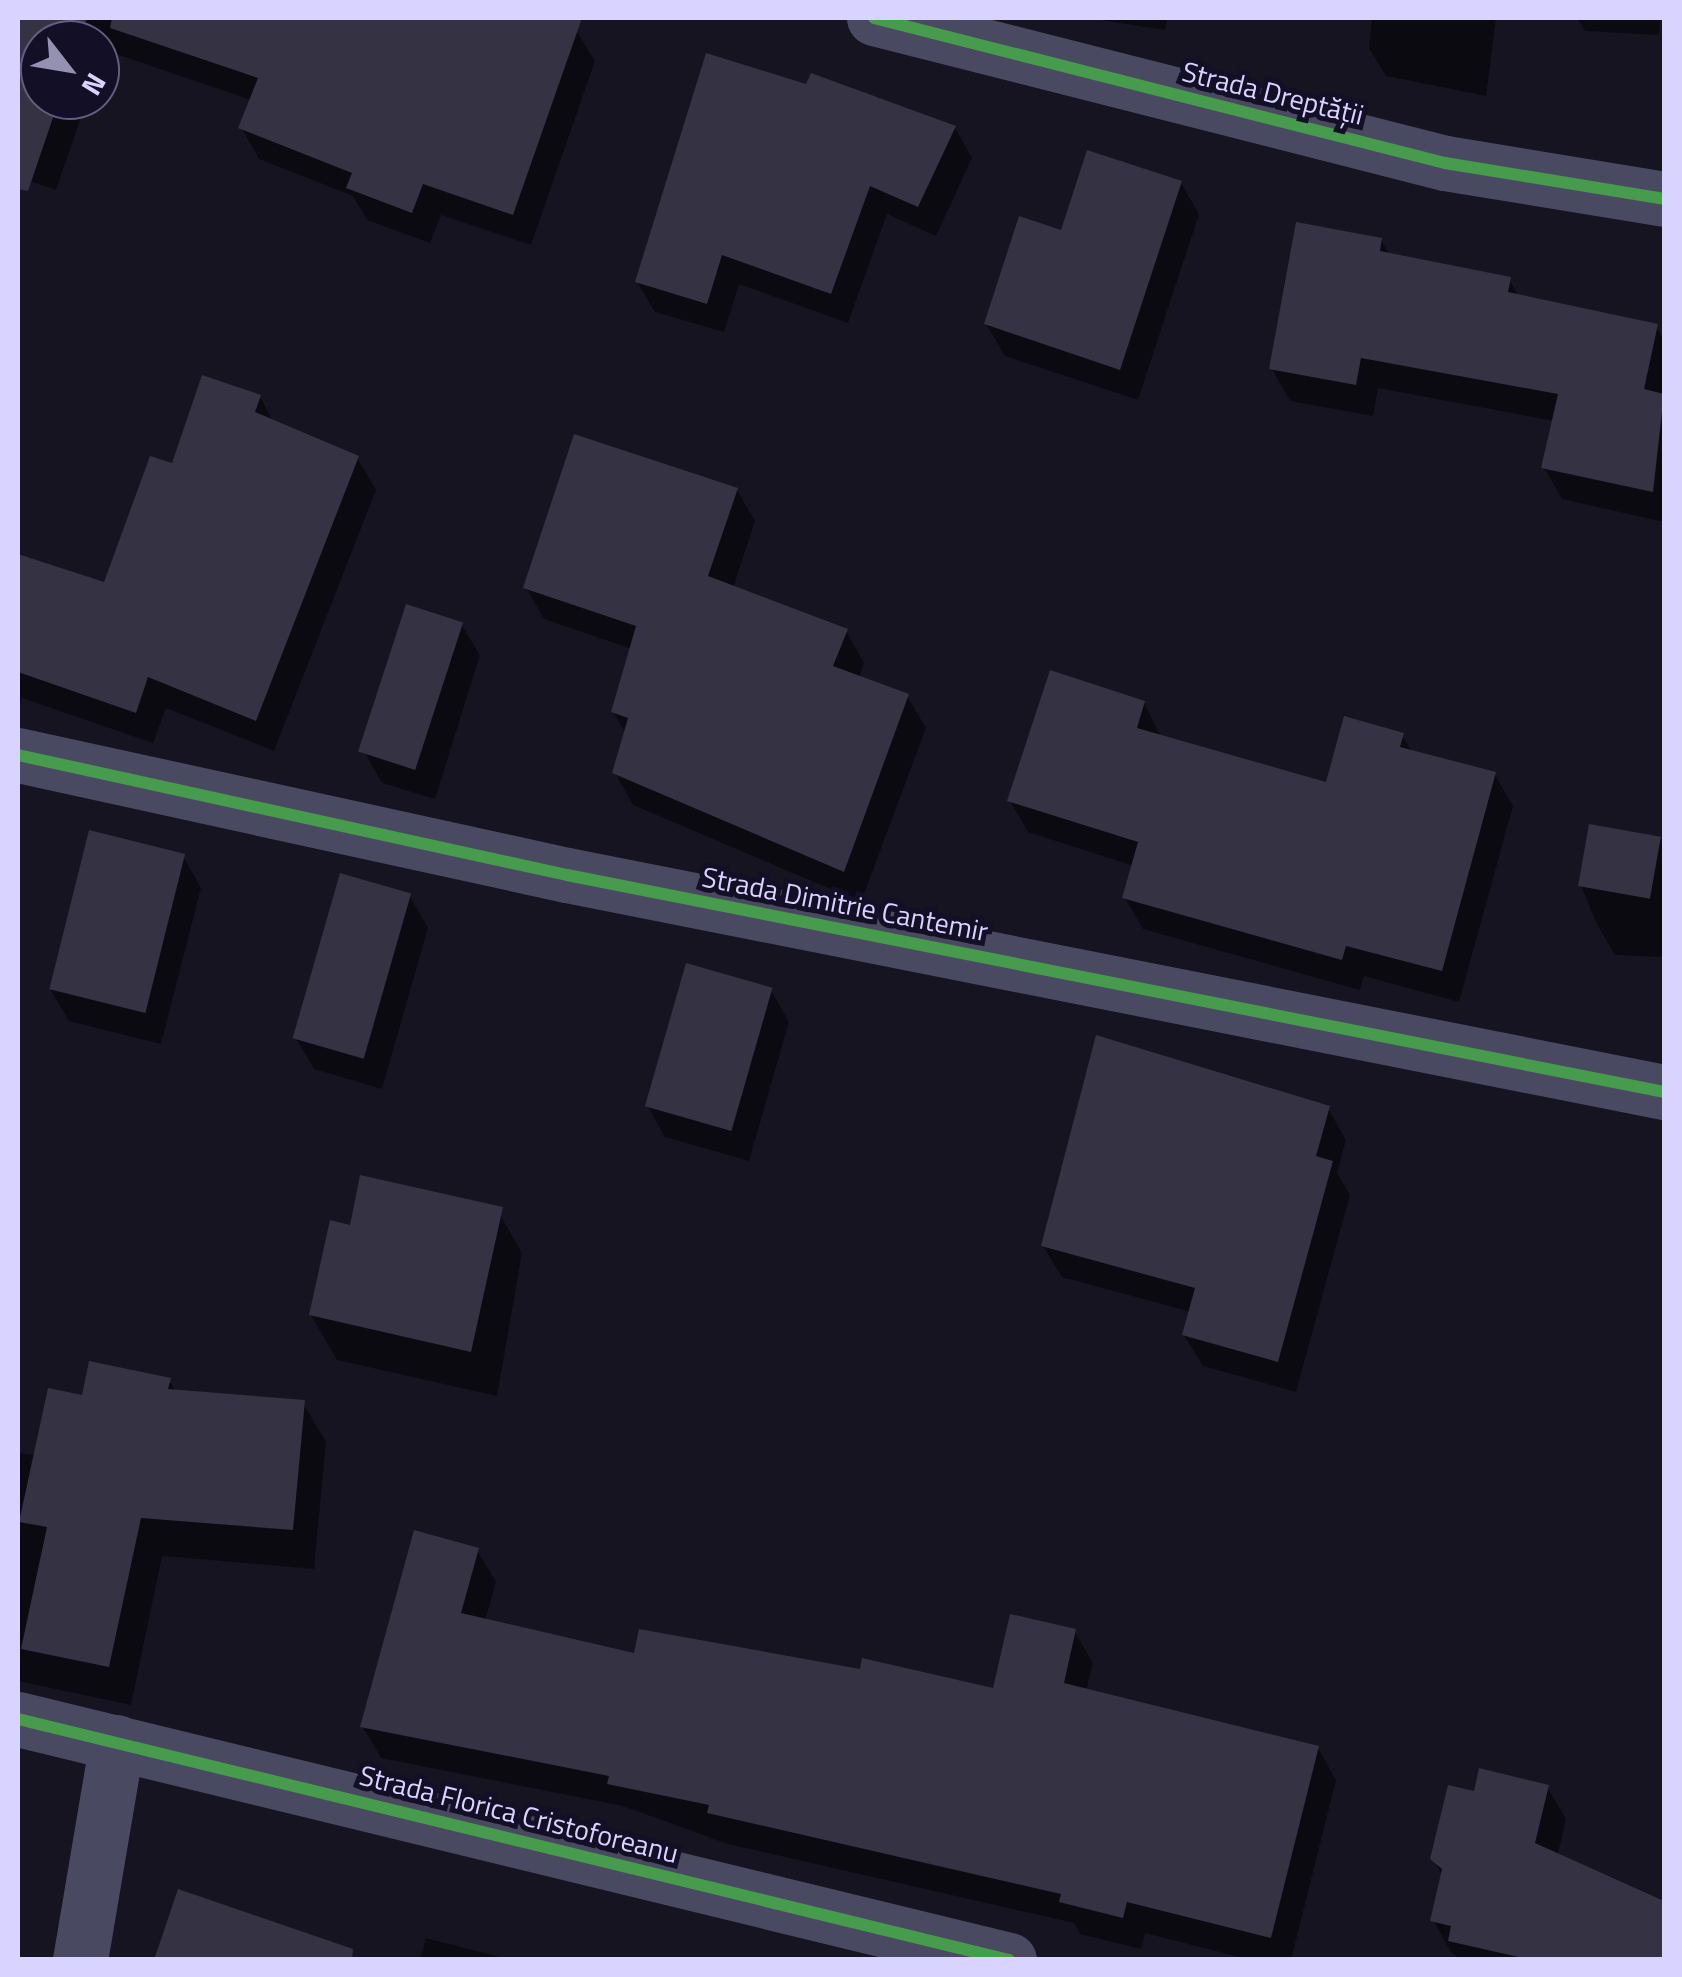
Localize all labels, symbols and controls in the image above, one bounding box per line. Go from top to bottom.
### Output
north arrow [20,20,120,120]
street label: Strada Dreptății [1179,54,1367,132]
text: N [71,65,118,104]
street label: Strada Dimitrie Cantemir [699,860,991,948]
street label: Strada Florica Cristoforeanu [356,1758,682,1870]

